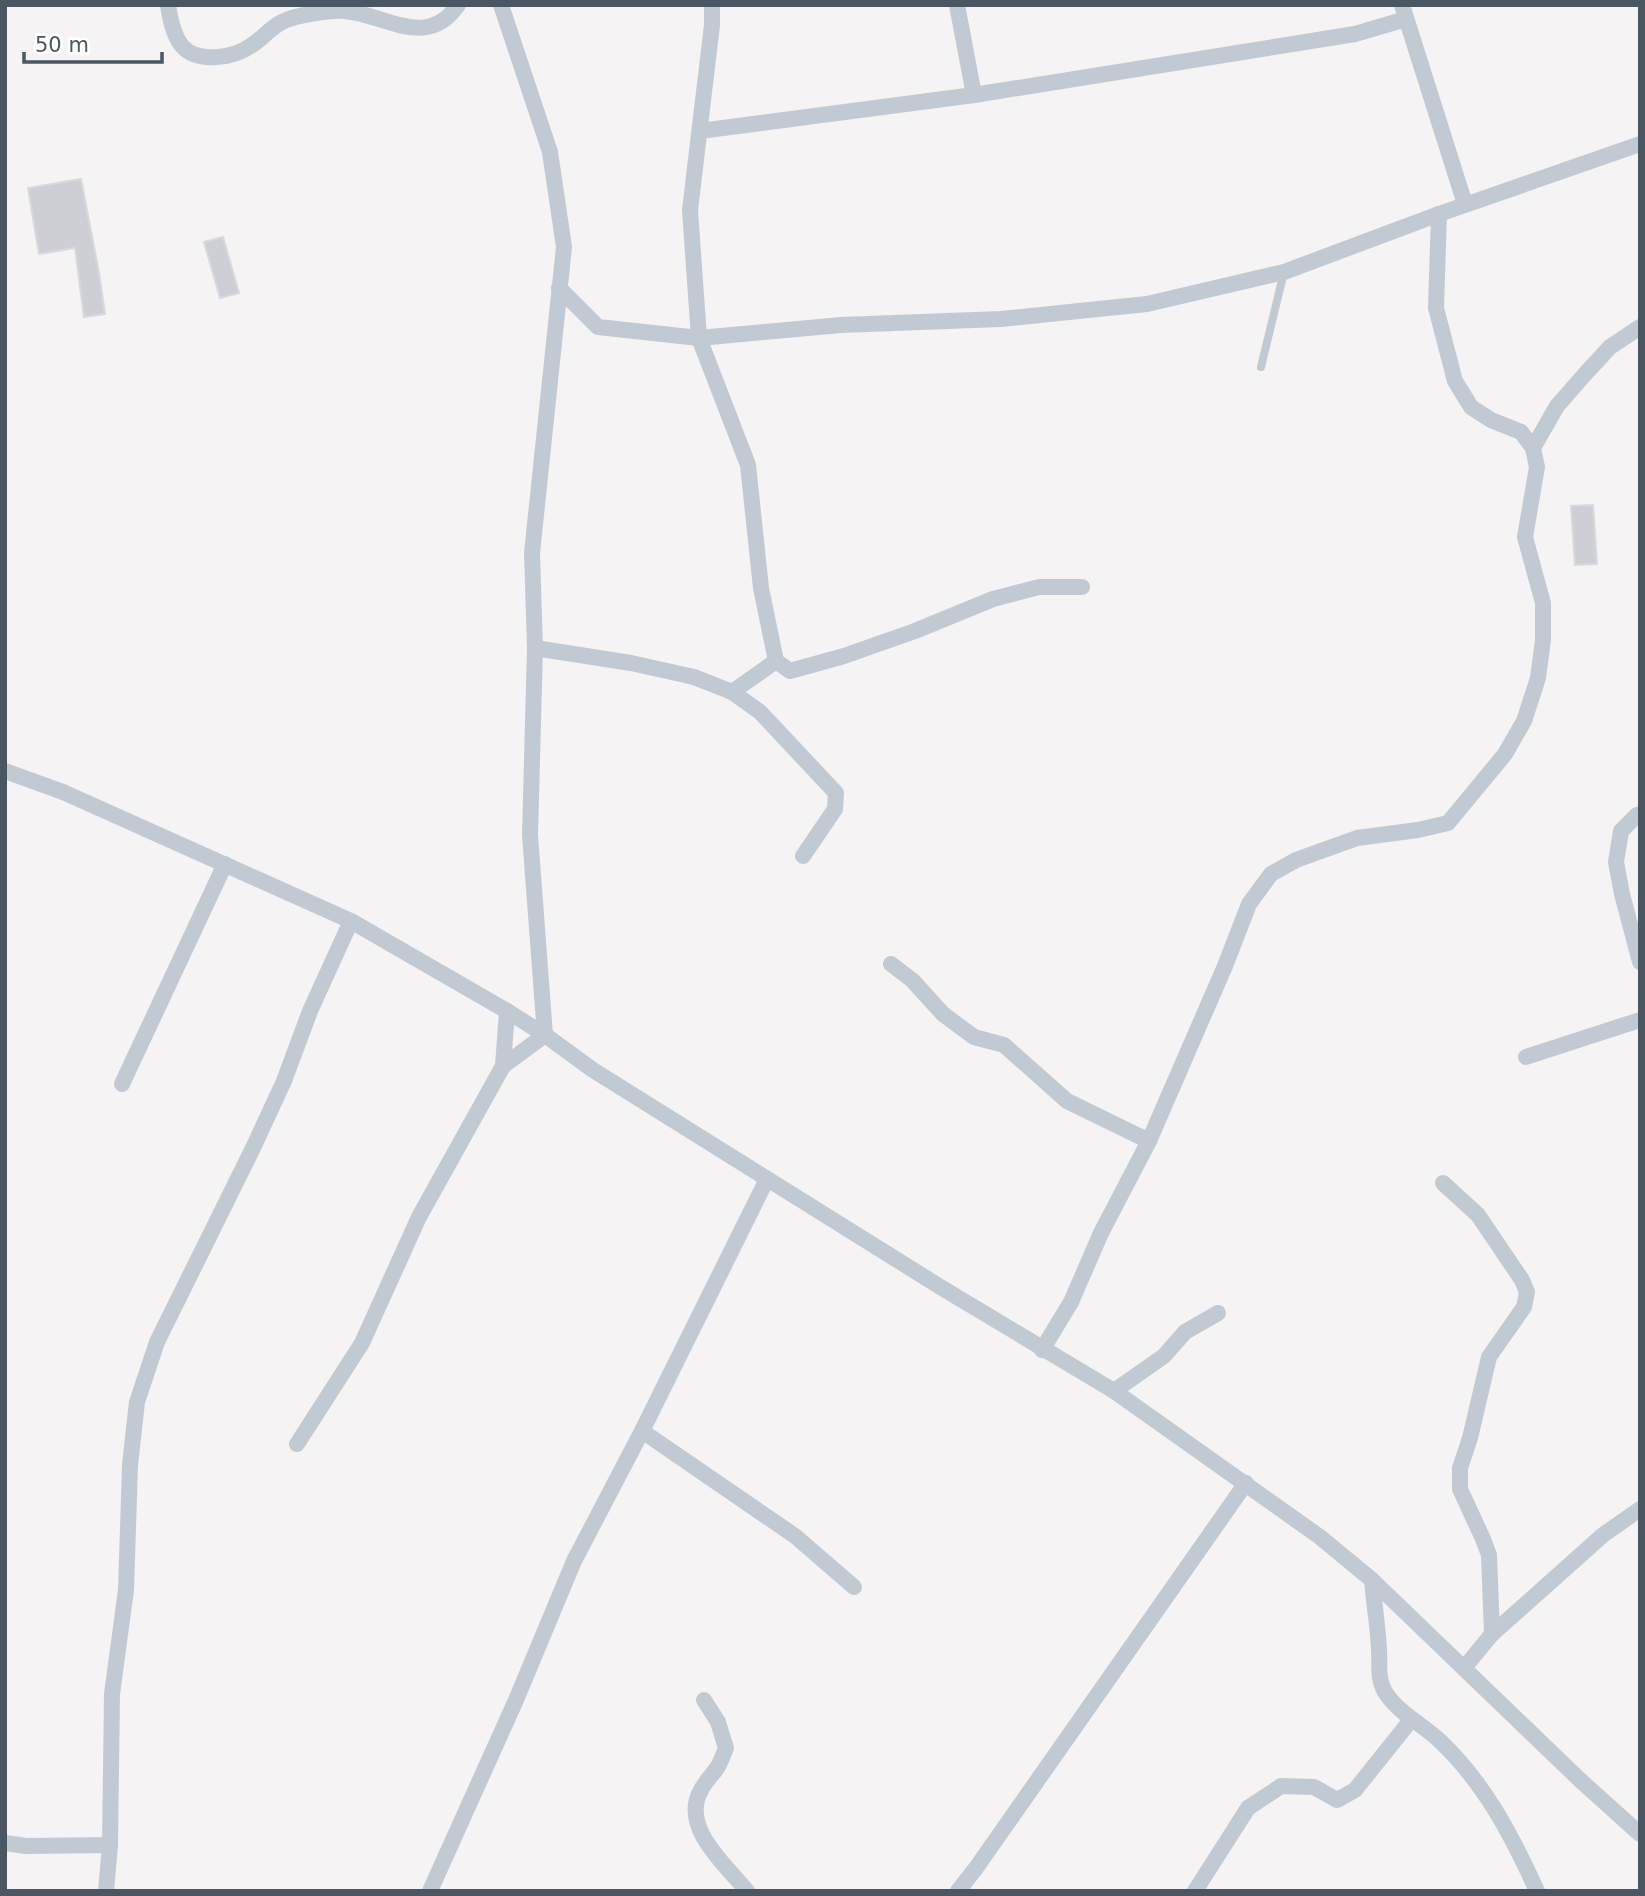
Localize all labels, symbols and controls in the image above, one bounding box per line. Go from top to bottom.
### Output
scale bar [24,21,163,65]
text: 50 m [35,33,89,57]

